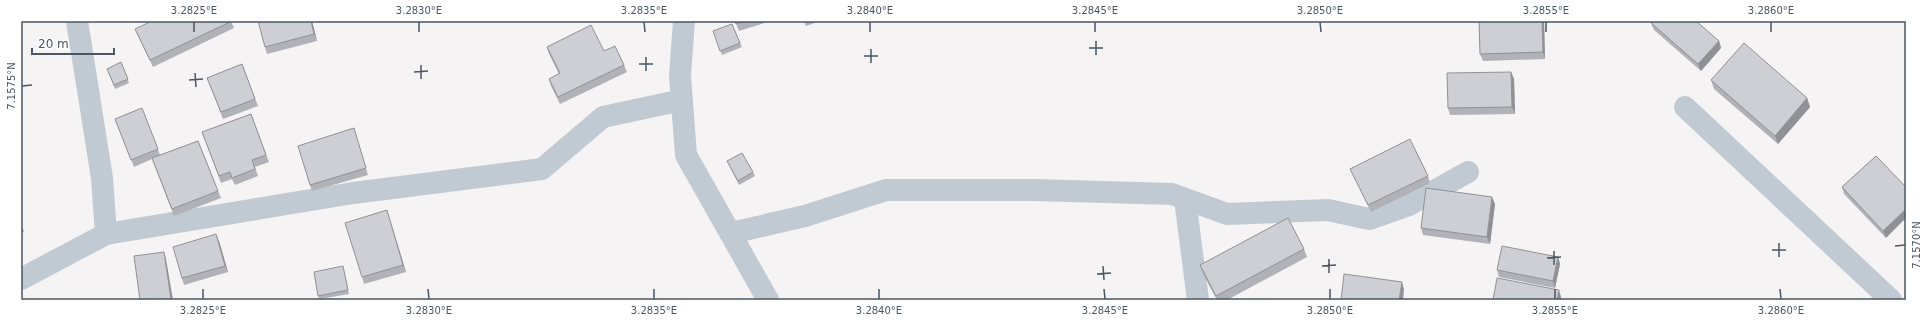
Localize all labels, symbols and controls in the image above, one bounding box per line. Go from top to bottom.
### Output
text: 3.2825°E [171,5,217,16]
text: 3.2830°E [396,5,442,16]
text: 3.2835°E [621,5,667,16]
text: 3.2840°E [847,5,893,16]
text: 3.2845°E [1072,5,1118,16]
text: 3.2850°E [1297,5,1343,16]
text: 3.2855°E [1523,5,1569,16]
text: 3.2860°E [1748,5,1794,16]
scale bar [32,30,114,56]
text: 20 m [38,37,69,51]
text: 7.1575°N [6,62,17,110]
text: 7.1570°N [1911,221,1922,269]
text: 3.2825°E [180,305,226,316]
text: 3.2830°E [406,305,452,316]
text: 3.2835°E [631,305,677,316]
text: 3.2840°E [856,305,902,316]
text: 3.2845°E [1082,305,1128,316]
text: 3.2850°E [1307,305,1353,316]
text: 3.2855°E [1532,305,1578,316]
text: 3.2860°E [1758,305,1804,316]

